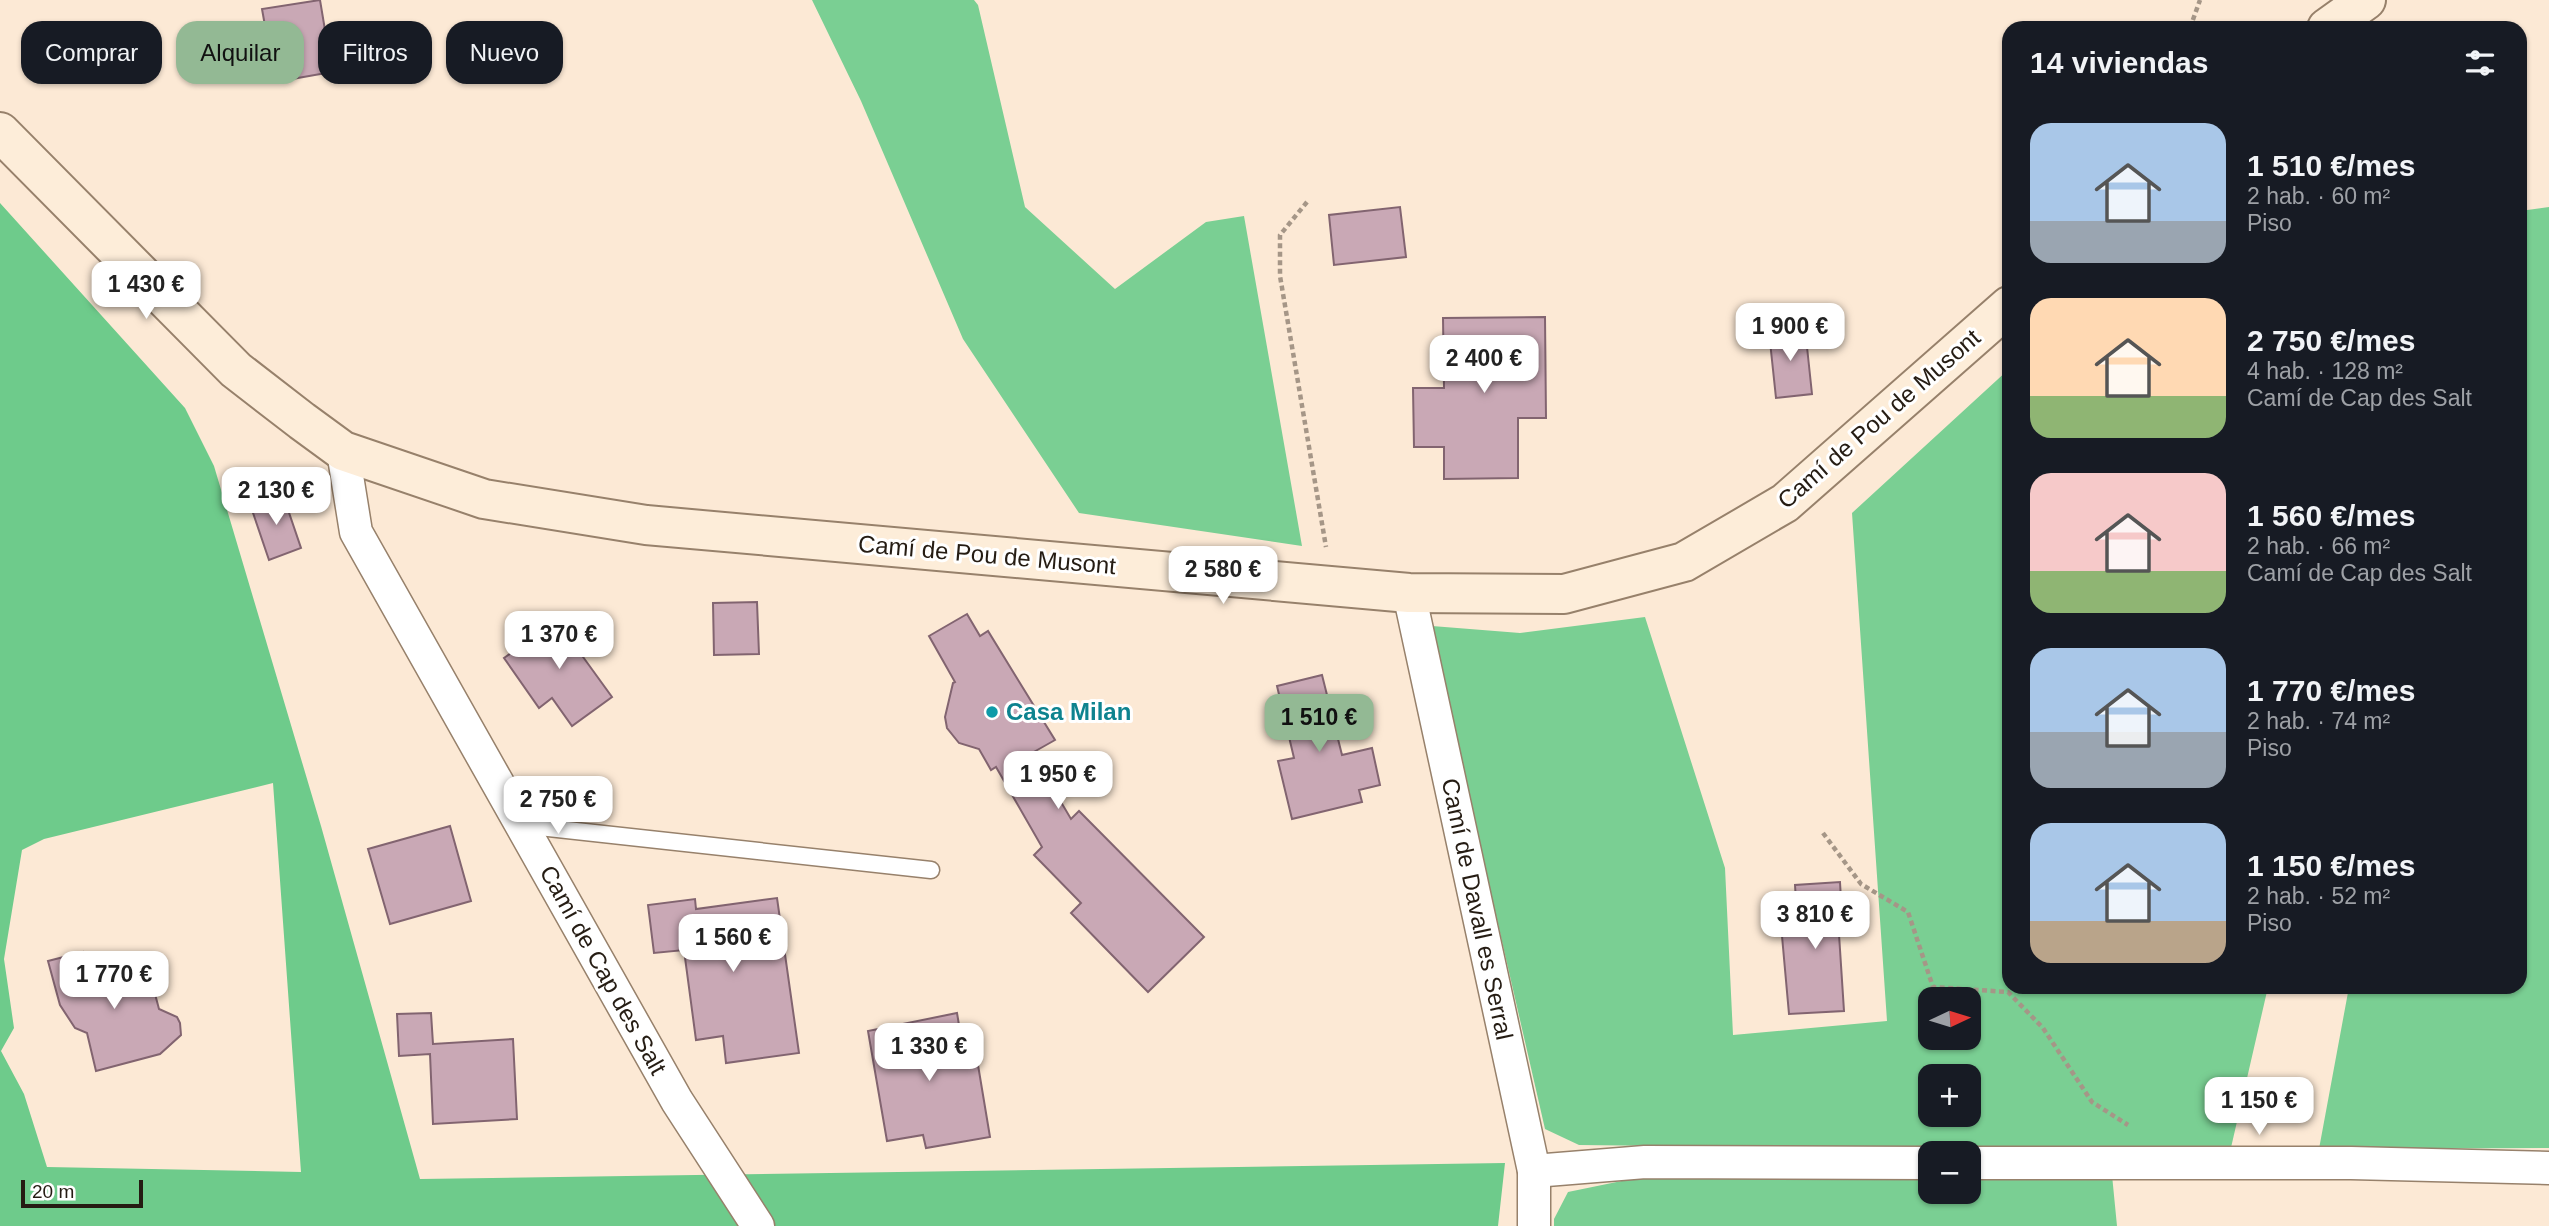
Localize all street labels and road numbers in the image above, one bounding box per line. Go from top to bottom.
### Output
street label: Camí de Pou de Musont [1772,323,1985,514]
street label: Camí de Pou de Musont [857,530,1117,579]
street label: Camí de Davall es Serral [1437,776,1518,1042]
street label: Camí de Cap des Salt [535,861,672,1079]

